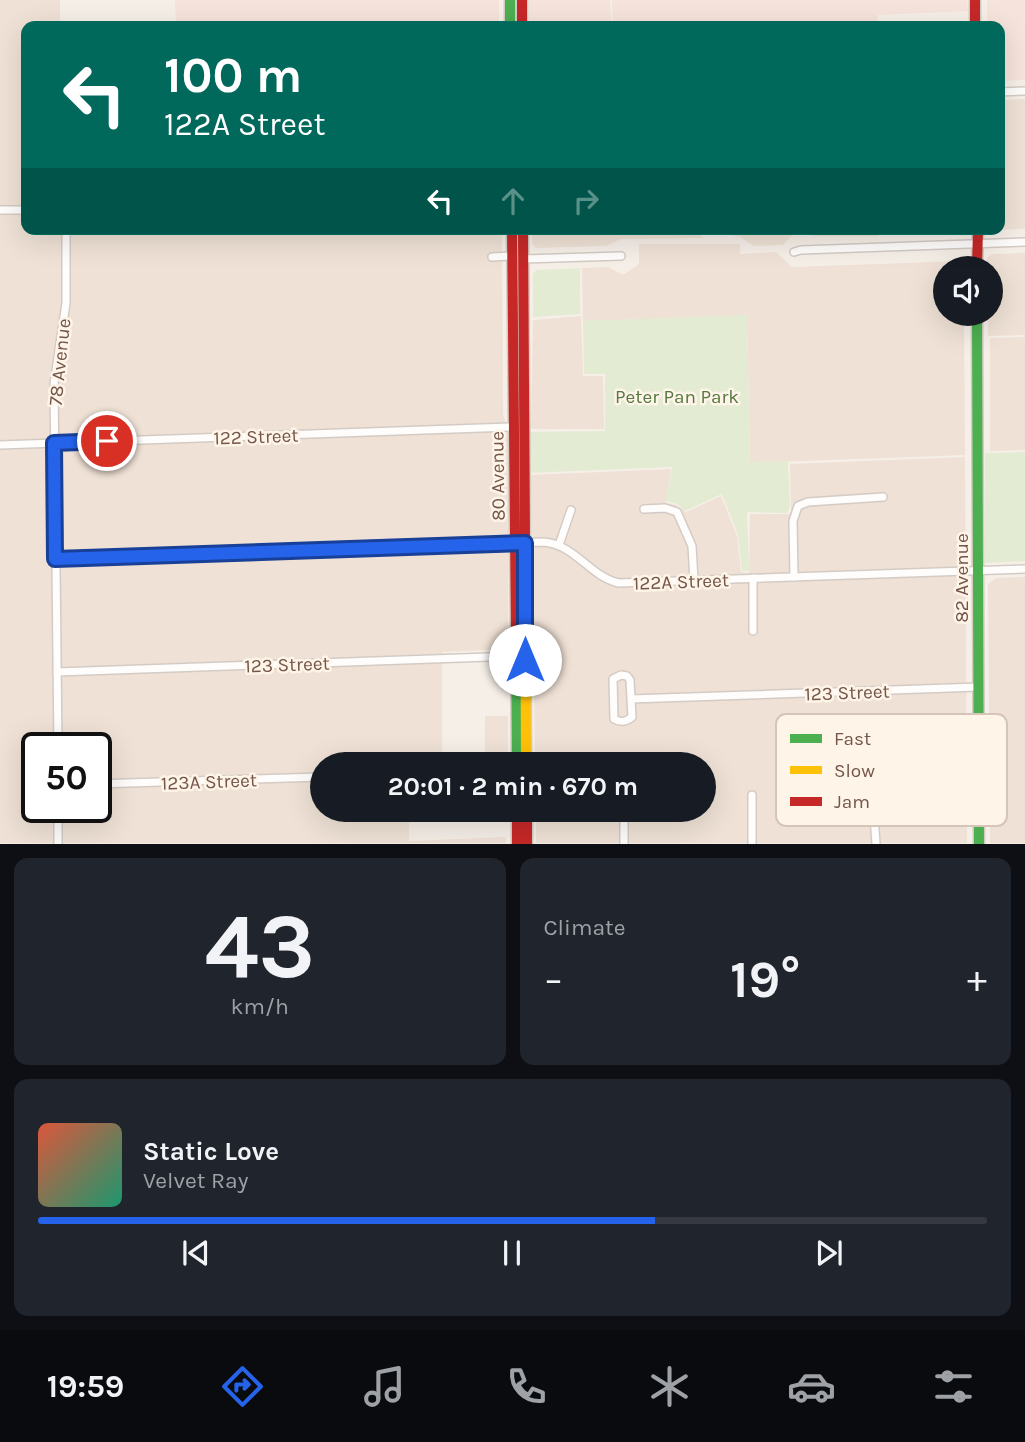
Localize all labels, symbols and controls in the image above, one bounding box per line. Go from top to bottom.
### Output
text: 100 m [164,47,302,104]
icon: left [49,49,140,140]
text: 122A Street [164,106,326,143]
icon: left [421,182,459,220]
icon: ahead [494,182,532,220]
icon: right [567,182,605,220]
map controls [933,256,1003,326]
button: sound [933,256,1003,326]
street label: 78 Avenue [44,317,76,407]
park label: Peter Pan Park [615,386,739,408]
pin [77,411,137,471]
icon: arrive [88,422,126,460]
street label: 122 Street [213,425,299,449]
street label: 80 Avenue [486,431,510,521]
street label: 82 Avenue [951,533,973,623]
street label: 122A Street [633,569,729,595]
position arrow [488,623,562,697]
street label: 123 Street [244,653,330,677]
street label: 123 Street [804,681,890,705]
legend [776,714,1007,826]
text: Fast [834,728,871,750]
speed limit sign: 50 [21,732,112,823]
text: Slow [834,760,875,782]
street label: 123A Street [161,769,257,795]
text: 20:01 · 2 min · 670 m [388,771,638,802]
text: Jam [834,791,870,813]
text: 43 [204,894,315,1000]
text: Climate [544,914,626,941]
text: 19° [730,949,800,1010]
text: − [544,957,563,1002]
text: + [967,957,987,1002]
text: km/h [231,993,289,1020]
text: Static Love [143,1136,279,1167]
text: Velvet Ray [143,1167,248,1194]
icon: previous [177,1234,215,1272]
icon: pause [493,1234,531,1272]
icon: next [810,1234,848,1272]
icon: directions [218,1362,267,1411]
icon: music [360,1362,409,1411]
icon: phone [502,1362,551,1411]
icon: climate [645,1362,694,1411]
icon: car [787,1362,836,1411]
icon: filters [929,1362,978,1411]
text: 19:59 [47,1368,124,1405]

